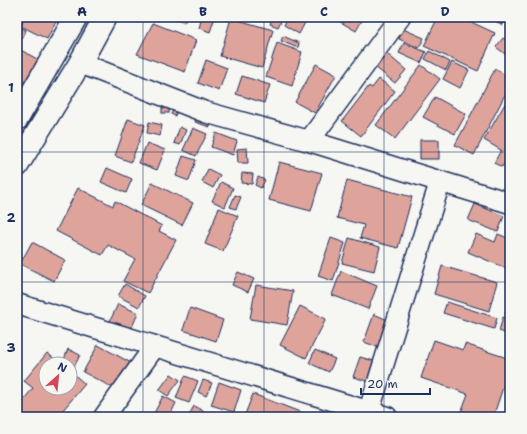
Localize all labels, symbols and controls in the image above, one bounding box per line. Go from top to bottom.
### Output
text: A [77,3,87,20]
text: B [199,3,207,20]
text: C [320,3,328,20]
text: D [440,3,450,20]
text: 1 [8,79,14,96]
text: 2 [6,209,16,226]
text: 3 [6,339,16,356]
north arrow [38,356,78,396]
text: N [55,359,70,376]
scale bar [361,370,430,396]
text: 20 m [367,376,398,392]

